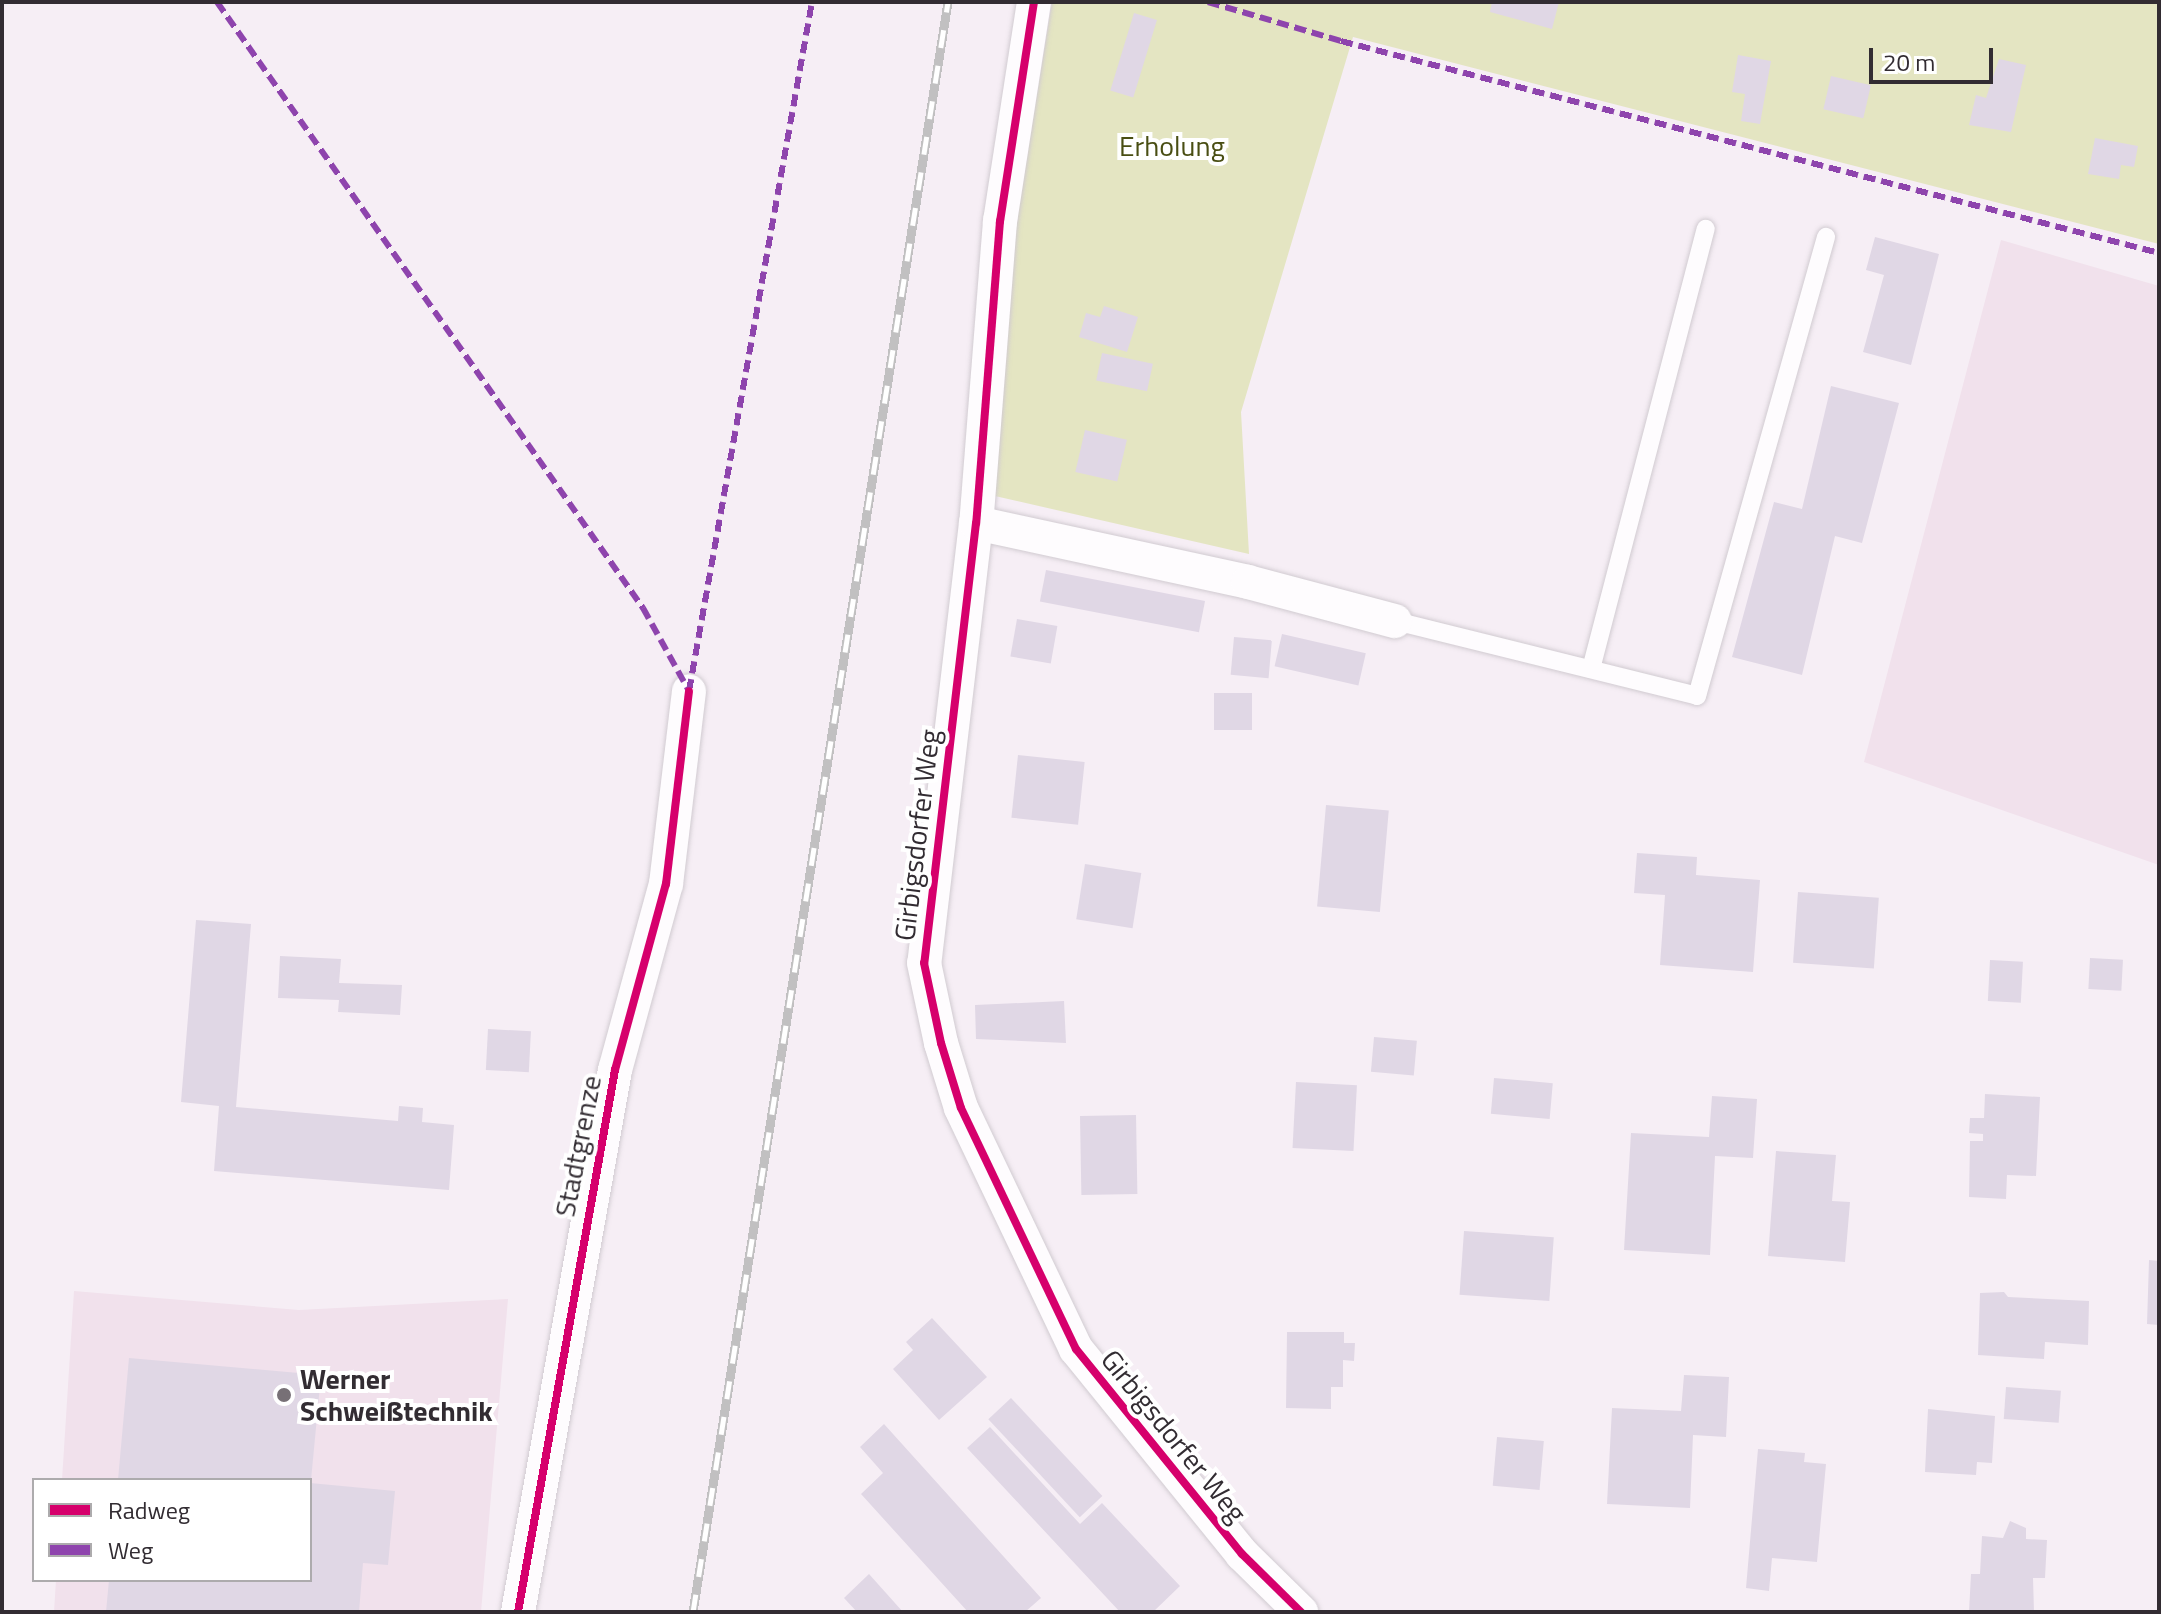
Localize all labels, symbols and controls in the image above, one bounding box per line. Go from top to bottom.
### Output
scale bar [1873,32,1997,82]
text: 20 m [1883,44,1935,80]
park label: Erholung [1119,129,1225,163]
street label: Girbigsdorfer Weg [887,728,947,942]
street label: Stadtgrenze [548,1073,608,1219]
street label: Girbigsdorfer Weg [1094,1343,1254,1529]
place label: Werner Schweißtechnik [300,1362,493,1428]
marker: Werner Schweißtechnik [275,1386,293,1404]
legend [32,1478,312,1582]
text: Radweg [108,1492,190,1528]
text: Weg [108,1532,153,1568]

